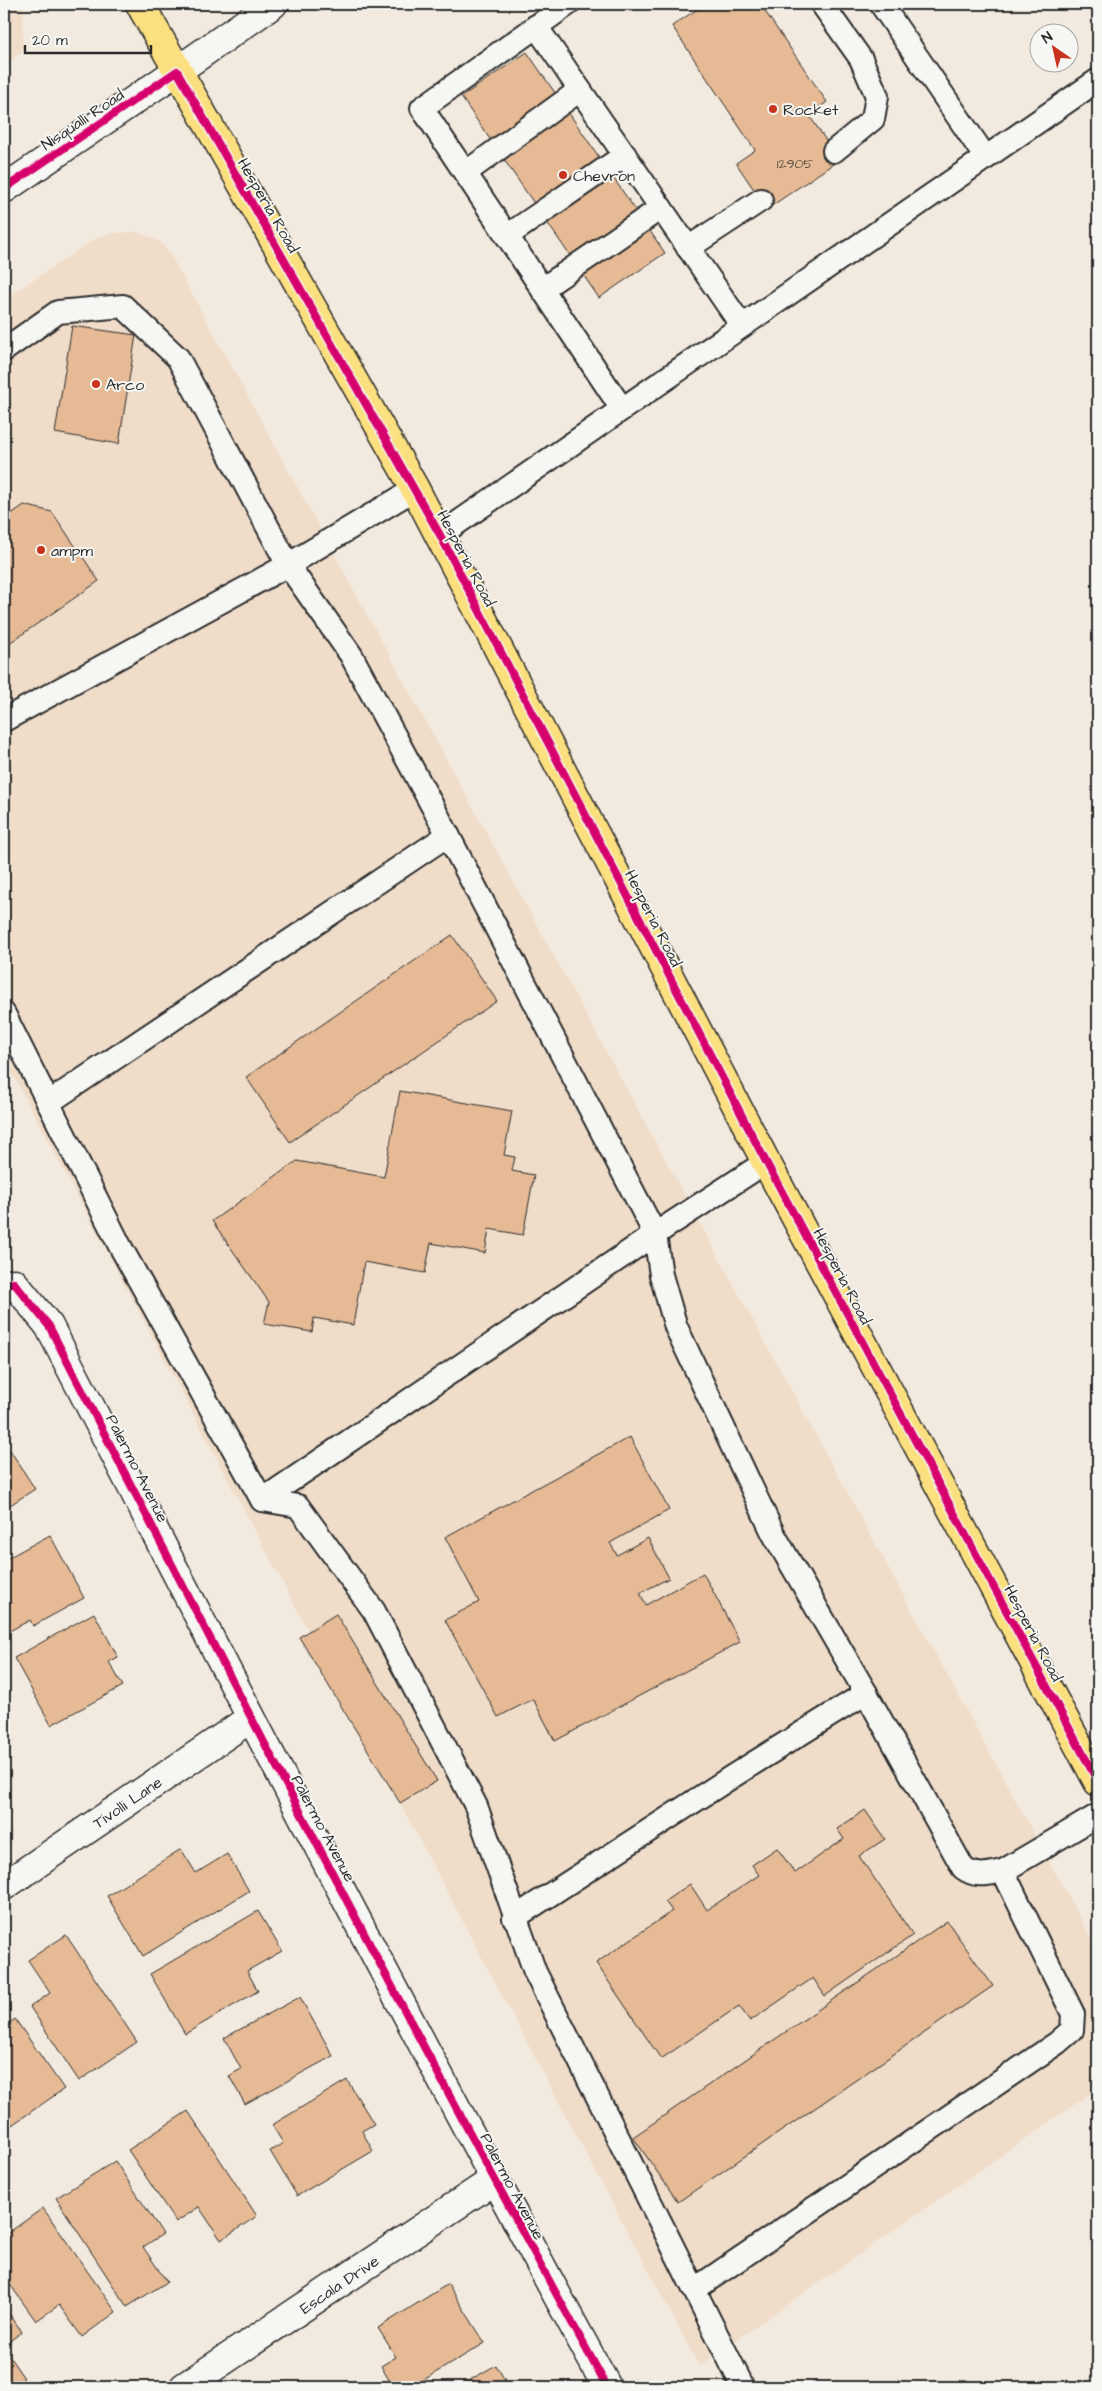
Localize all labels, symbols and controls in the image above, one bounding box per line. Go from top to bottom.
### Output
scale bar [25,22,151,54]
north arrow [1030,22,1080,72]
text: N [1038,27,1057,49]
text: 20 m [32,30,68,51]
street label: Nisqualli Road [37,84,128,156]
place label: Rocket [783,99,839,121]
marker: Rocket [767,103,779,115]
street label: Hesperia Road [232,154,304,257]
house number: 12905 [777,154,813,174]
place label: Chevron [573,165,635,187]
marker: Chevron [557,169,569,181]
place label: Arco [106,374,144,396]
marker: Arco [90,378,102,390]
street label: Hesperia Road [431,506,501,611]
place label: ampm [51,540,94,562]
marker: ampm [35,544,47,556]
street label: Hesperia Road [619,866,687,971]
street label: Hesperia Road [807,1224,877,1329]
street label: Palermo Avenue [100,1411,174,1526]
street label: Hesperia Road [998,1581,1068,1686]
street label: Tivolli Lane [88,1771,167,1834]
street label: Palermo Avenue [286,1771,361,1886]
street label: Palermo Avenue [475,2129,550,2244]
street label: Escala Drive [296,2250,384,2320]

